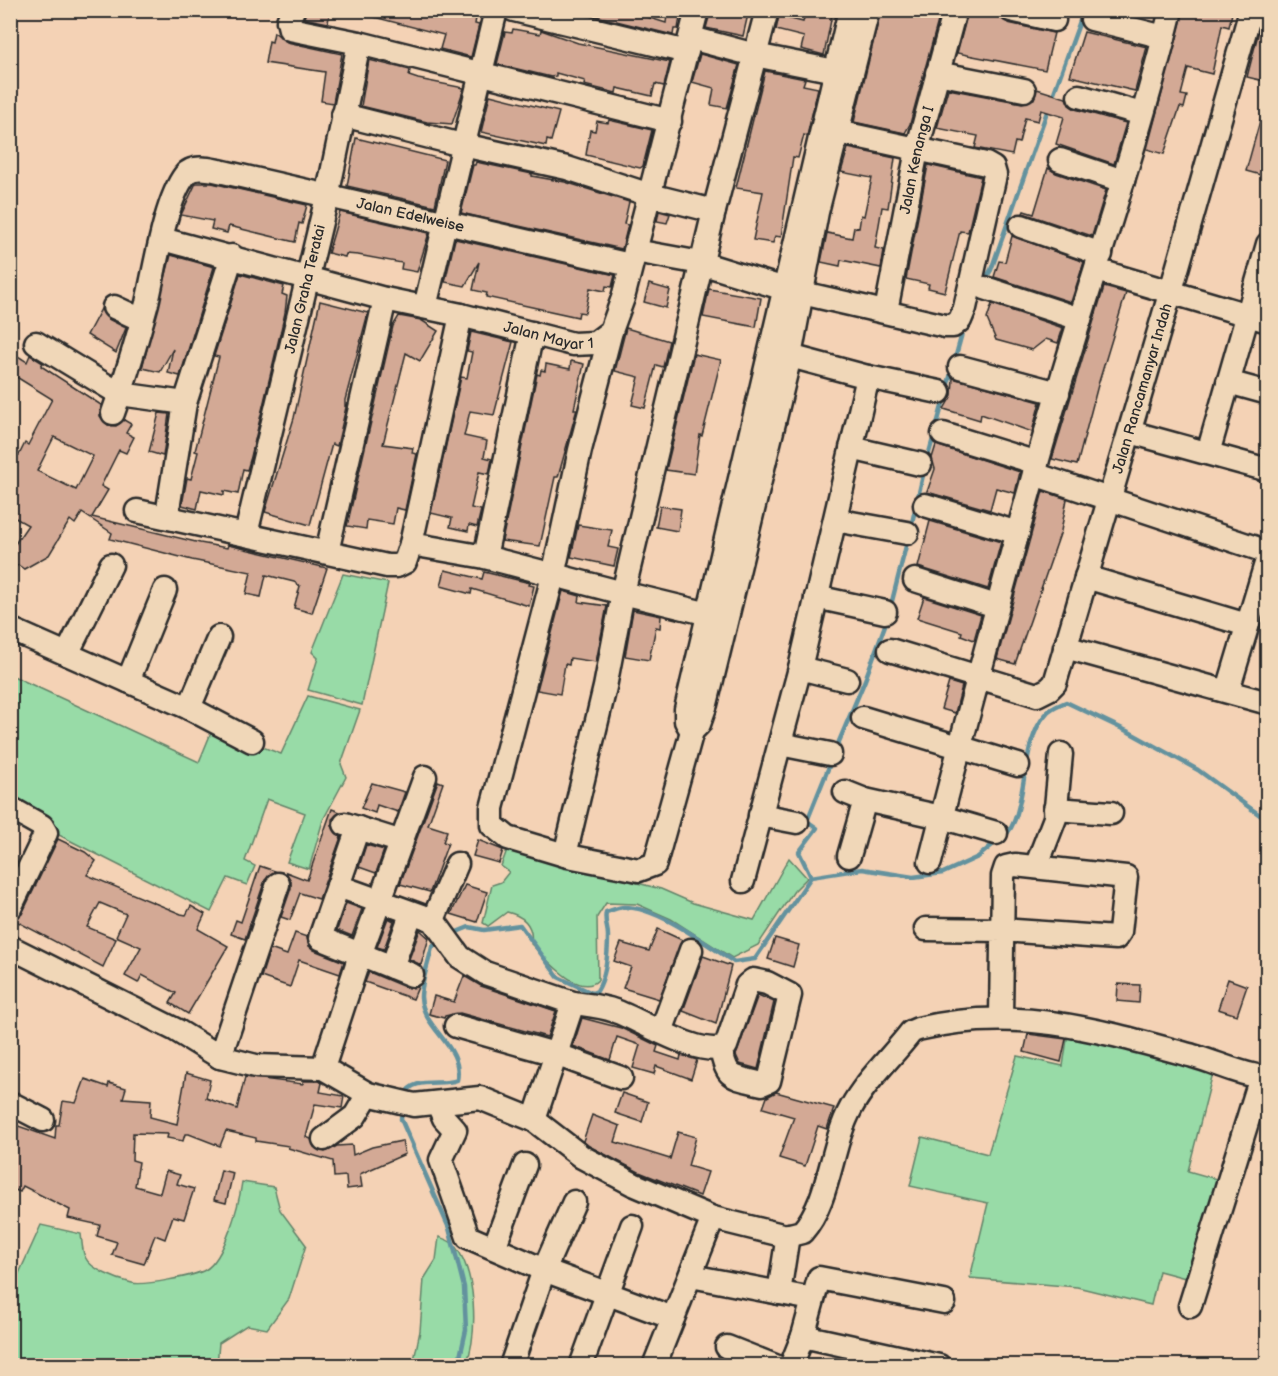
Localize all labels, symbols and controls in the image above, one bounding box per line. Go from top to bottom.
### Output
street label: Jalan Kenanga I [895,104,938,216]
street label: Jalan Edelweise [355,193,466,236]
street label: Jalan Graha Teratai [280,223,330,355]
street label: Jalan Rancamanyar Indah [1108,301,1176,476]
street label: Jalan Mayar 1 [502,317,594,354]

